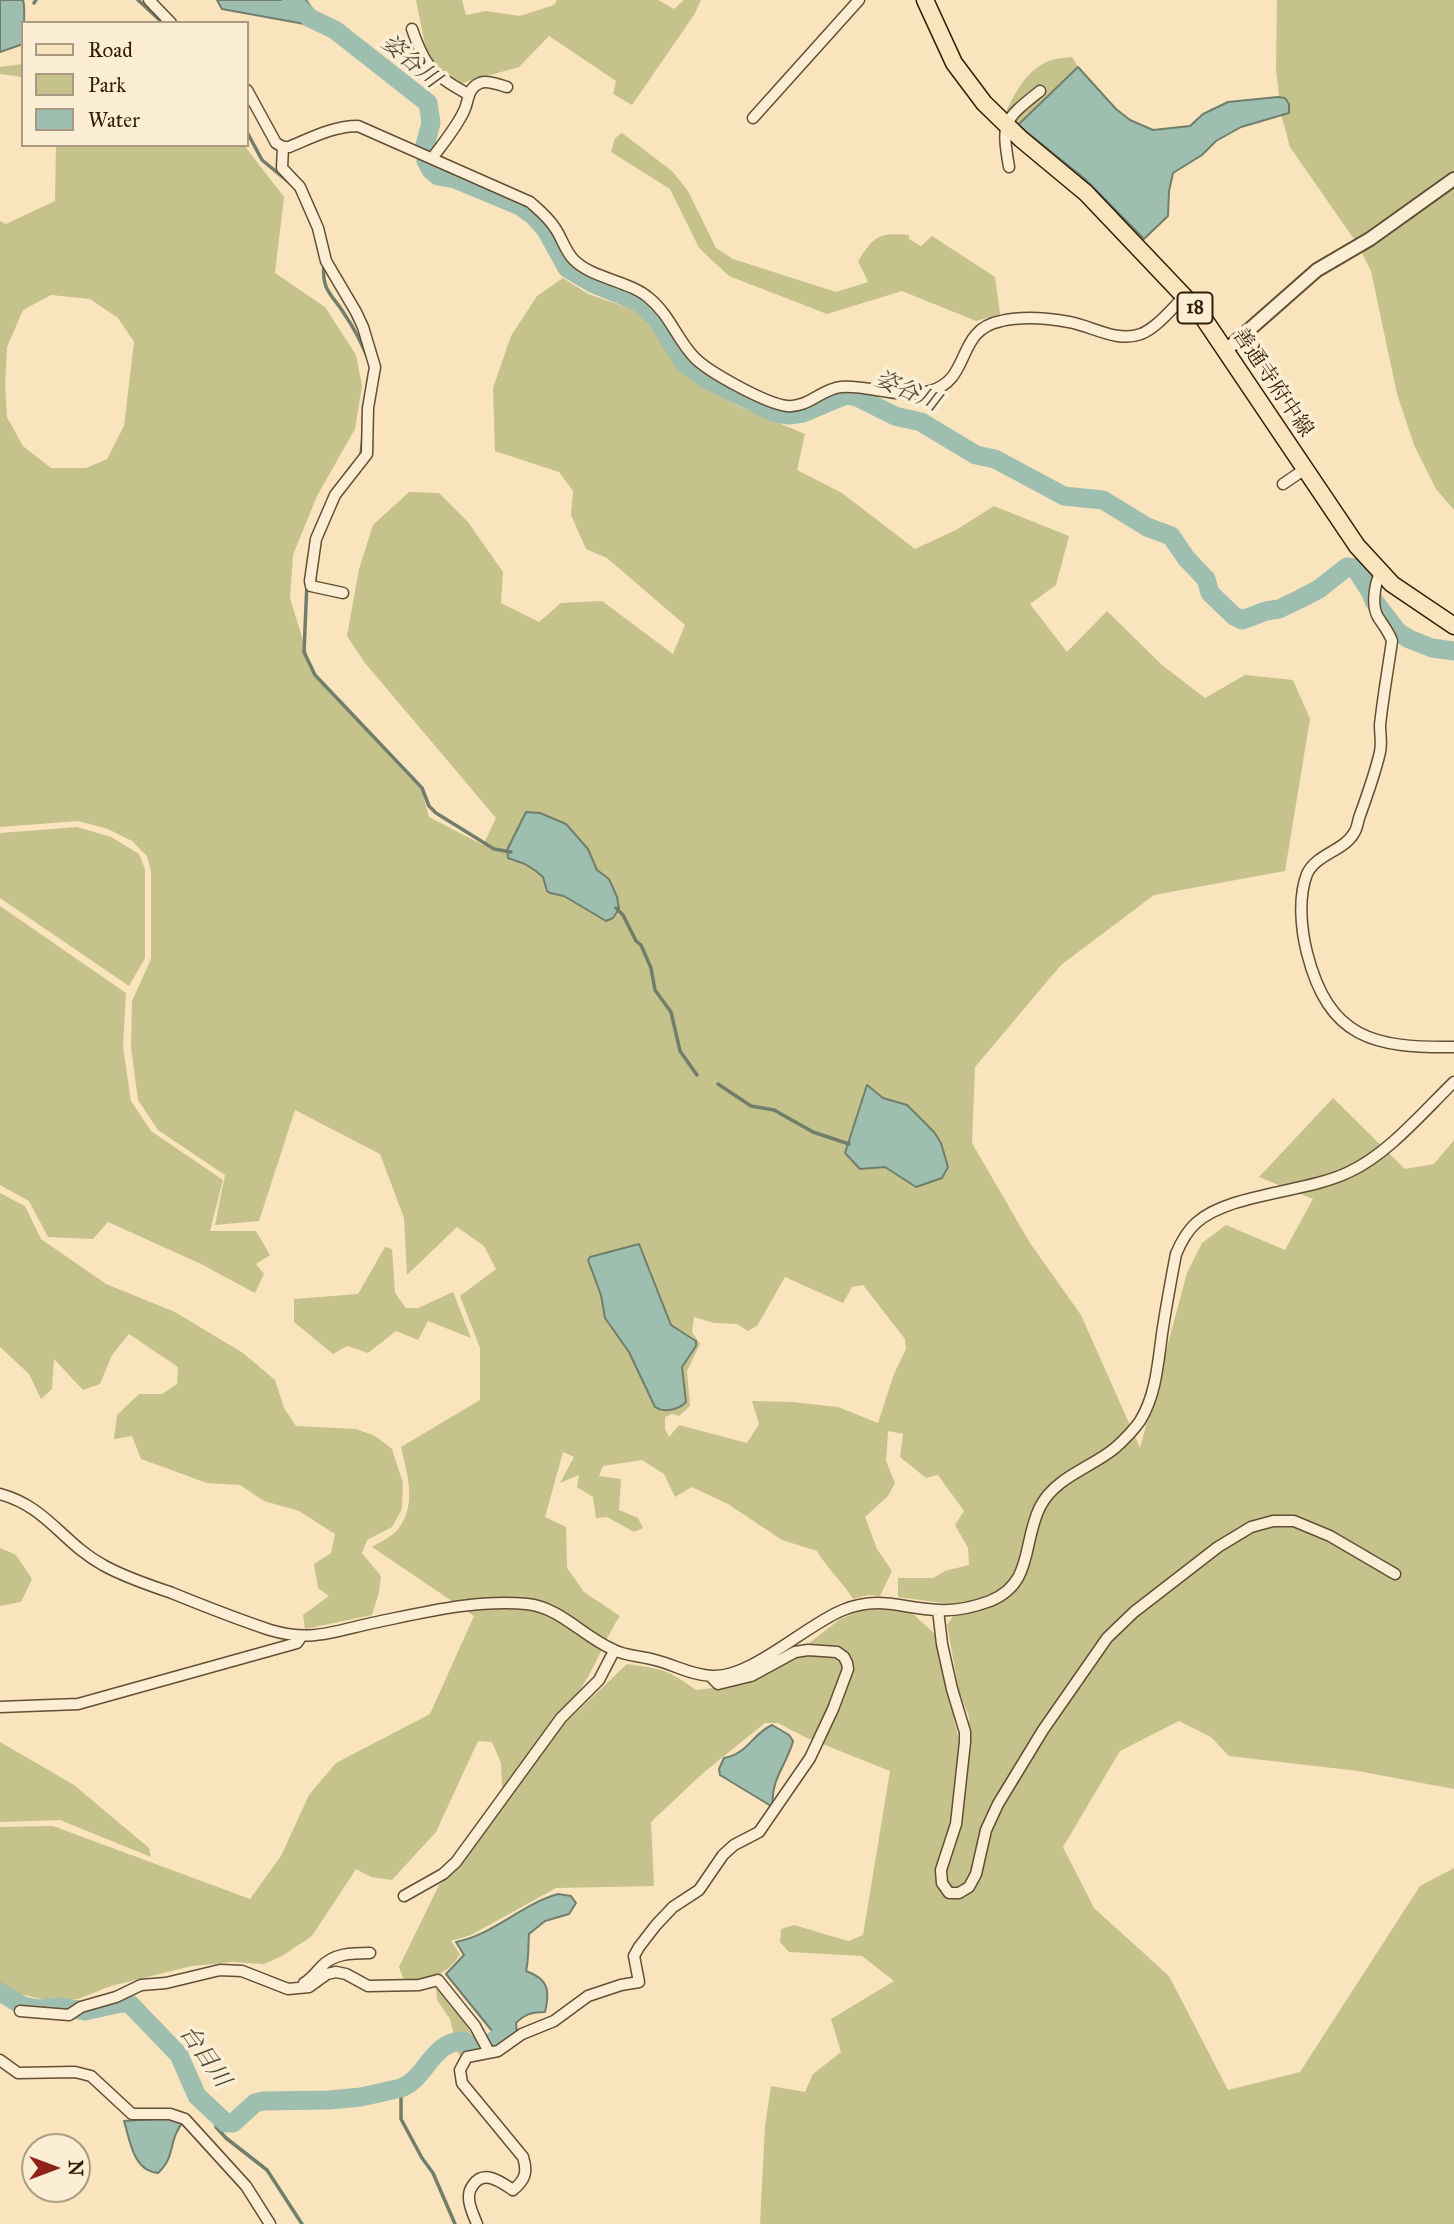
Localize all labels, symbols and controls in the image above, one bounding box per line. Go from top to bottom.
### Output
legend [21,21,248,147]
water label: 姿谷川 [375,29,445,95]
text: Road [88,37,133,63]
text: Park [88,72,126,98]
text: Water [88,107,140,133]
road number: 18 [1178,292,1212,324]
street label: 善通寺府中線 [1226,324,1318,442]
water label: 姿谷川 [870,366,944,418]
water label: 台目川 [173,2021,235,2093]
north arrow [21,2133,91,2203]
text: N [64,2160,87,2176]

